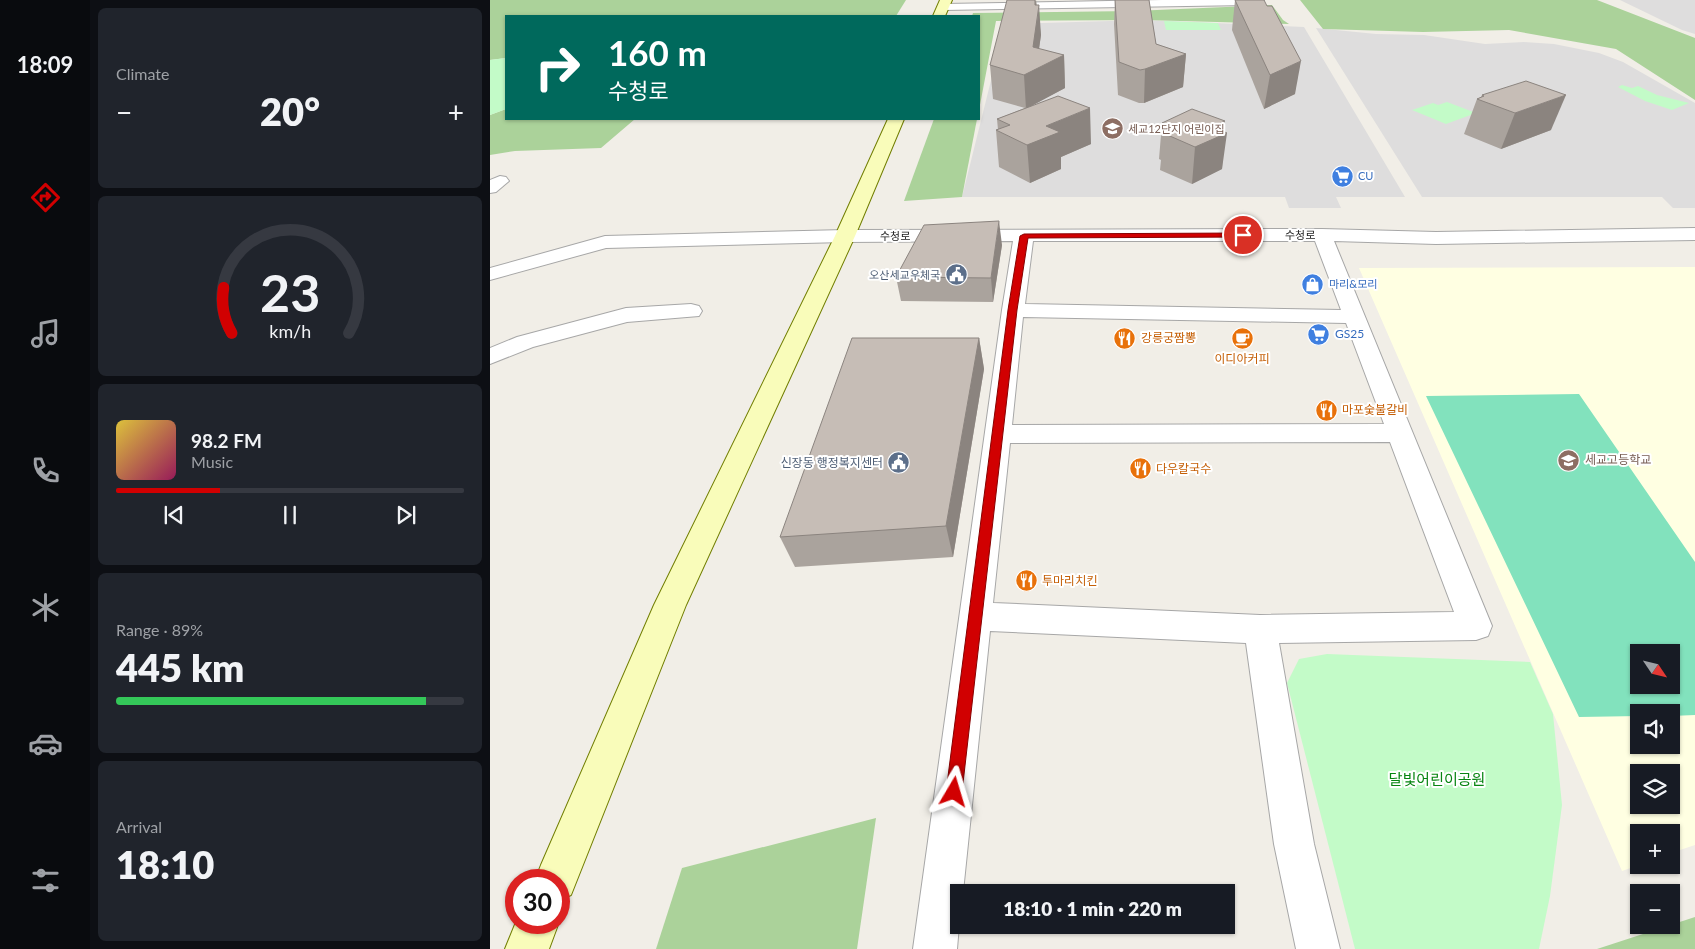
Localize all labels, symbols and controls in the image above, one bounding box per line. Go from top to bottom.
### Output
text: 160 m [608,31,707,73]
icon: right [525,35,590,100]
text: 18:09 [17,51,73,78]
text: Climate [116,64,169,83]
text: 수청로 [608,77,669,104]
text: 20° [260,88,320,134]
text: − [116,95,132,129]
text: + [448,95,464,129]
school or university icon: 세교12단지 어린이집 [1100,117,1124,141]
place label: 세교12단지 어린이집 [1128,122,1225,135]
supermarket icon: CU [1330,164,1354,188]
place label: CU [1358,169,1373,182]
icon: directions [28,180,63,215]
pin [1222,214,1264,256]
icon: arrive [1229,221,1257,249]
street label: 수청로 [1285,228,1315,241]
street label: 수청로 [880,229,910,242]
text: 23 [260,261,320,323]
public building icon: 오산세교우체국 [944,263,968,287]
place label: 오산세교우체국 [869,268,940,281]
shop icon: 마리&모리 [1301,272,1325,296]
place label: 마리&모리 [1329,277,1377,290]
icon: music [28,316,63,351]
text: km/h [269,320,311,342]
supermarket icon: GS25 [1307,322,1331,346]
restaurant icon: 강릉궁짬뽕 [1113,326,1137,350]
cafe icon: 이디아커피 [1230,326,1254,350]
place label: GS25 [1335,326,1364,341]
place label: 강릉궁짬뽕 [1141,330,1196,345]
place label: 이디아커피 [1214,351,1270,366]
restaurant icon: 마포숯불갈비 [1314,398,1338,422]
place label: 마포숯불갈비 [1342,402,1408,417]
text: 98.2 FM [191,429,262,452]
school or university icon: 세교고등학교 [1557,448,1581,472]
public building icon: 신장동 행정복지센터 [887,451,911,475]
text: Music [191,452,233,471]
place label: 세교고등학교 [1585,452,1651,467]
icon: phone [28,453,63,488]
place label: 신장동 행정복지센터 [781,455,883,470]
restaurant icon: 다우칼국수 [1128,457,1152,481]
place label: 다우칼국수 [1156,461,1211,476]
icon: previous [160,501,188,529]
icon: pause [276,501,304,529]
icon: next [392,501,420,529]
restaurant icon: 투마리치킨 [1014,569,1038,593]
place label: 투마리치킨 [1042,573,1097,588]
icon: climate [28,590,63,625]
text: Range · 89% [116,620,203,639]
text: 445 km [116,644,244,690]
north arrow [1630,644,1680,694]
map controls [1630,644,1680,934]
button: sound [1630,704,1680,754]
icon: car [28,726,63,761]
button: layers [1630,764,1680,814]
position arrow [927,765,979,817]
park label: 달빛어린이공원 [1389,770,1485,788]
text: Arrival [116,817,162,836]
button: + [1630,824,1680,874]
text: 18:10 [116,841,214,887]
icon: filters [28,863,63,898]
speed limit sign: 30 [505,869,570,934]
button: − [1630,884,1680,934]
text: 18:10 · 1 min · 220 m [1003,897,1182,920]

